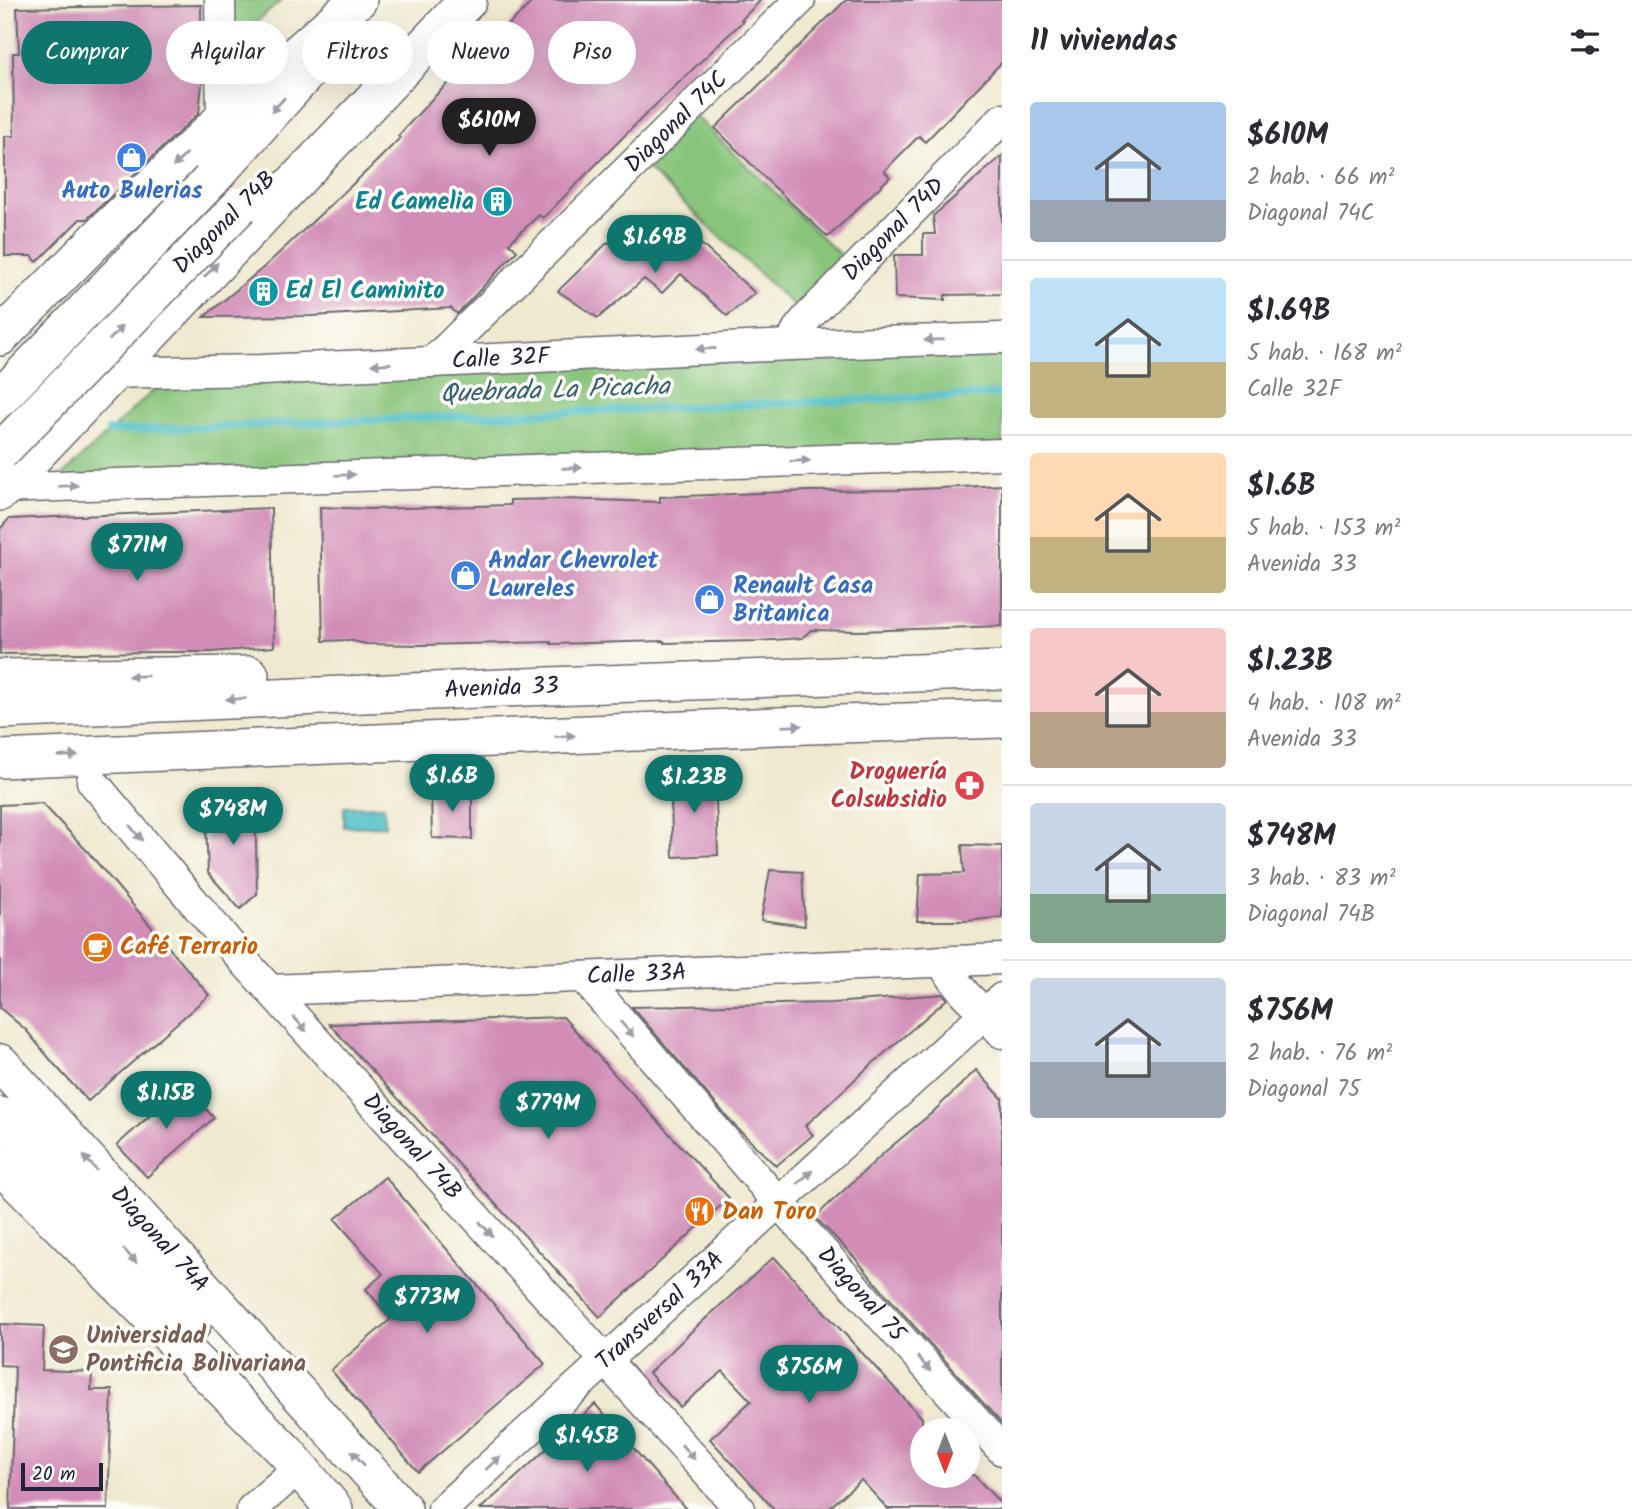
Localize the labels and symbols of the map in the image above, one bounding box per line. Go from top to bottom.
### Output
street label: Diagonal 74C [615,62,737,183]
one-way arrow [271,97,286,114]
pin: $610M [440,99,538,158]
shop icon: Auto Bulerias [115,140,149,174]
one-way arrow [171,152,188,169]
street label: Diagonal 74B [164,162,286,284]
street label: Diagonal 74D [833,168,955,291]
place label: Auto Bulerias [62,172,202,211]
place label: Ed Camelia [355,183,474,222]
building icon: Ed Camelia [480,185,514,219]
pin: $1.69B [598,216,712,275]
one-way arrow [203,262,219,279]
place label: Ed El Caminito [286,272,445,311]
building icon: Ed El Caminito [246,274,280,308]
one-way arrow [108,325,124,342]
one-way arrow [923,334,945,345]
street label: Calle 32F [451,337,553,380]
one-way arrow [695,343,717,354]
one-way arrow [370,359,392,370]
water label: Quebrada La Picacha [440,366,672,416]
one-way arrow [789,455,811,466]
one-way arrow [562,463,584,474]
one-way arrow [334,470,356,481]
one-way arrow [57,480,79,491]
pin: $771M [88,524,186,583]
place label: Andar Chevrolet Laureles [488,542,659,609]
shop icon: Andar Chevrolet Laureles [448,558,482,592]
place label: Renault Casa Britanica [733,567,873,634]
shop icon: Renault Casa Britanica [693,583,727,617]
street label: Avenida 33 [444,666,559,710]
one-way arrow [126,670,148,682]
one-way arrow [224,694,246,705]
one-way arrow [781,720,803,732]
one-way arrow [554,730,576,741]
one-way arrow [57,751,79,762]
place label: Droguería Colsubsidio [831,753,947,820]
pin: $1.6B [403,754,501,814]
pin: $1.23B [637,756,751,815]
pharmacy icon: Droguería Colsubsidio [953,769,987,803]
pin: $748M [184,788,282,847]
one-way arrow [128,825,143,842]
place label: Café Terrario [120,928,258,967]
cafe icon: Café Terrario [80,930,114,964]
street label: Calle 33A [586,953,687,996]
one-way arrow [292,1015,308,1033]
one-way arrow [619,1020,634,1037]
pin: $1.15B [109,1072,223,1131]
pin: $779M [499,1082,597,1141]
street label: Diagonal 74B [353,1084,471,1209]
one-way arrow [82,1154,98,1172]
one-way arrow [796,1169,813,1185]
street label: Diagonal 74A [100,1177,219,1302]
place label: Dan Toro [722,1193,816,1232]
restaurant icon: Dan Toro [682,1195,716,1229]
one-way arrow [478,1220,494,1237]
street label: Diagonal 75 [807,1237,917,1353]
street label: Transversal 33A [587,1241,733,1380]
one-way arrow [121,1247,137,1264]
pin: $773M [378,1276,476,1335]
place label: Universidad Pontificia Bolivariana [86,1317,306,1384]
school or university icon: Universidad Pontificia Bolivariana [46,1333,80,1367]
pin: $756M [760,1346,858,1405]
one-way arrow [916,1355,932,1373]
pin: $1.45B [530,1414,644,1474]
north arrow [910,1418,980,1488]
one-way arrow [680,1443,696,1460]
one-way arrow [350,1450,366,1467]
one-way arrow [484,1455,502,1471]
scale bar [21,1460,103,1492]

